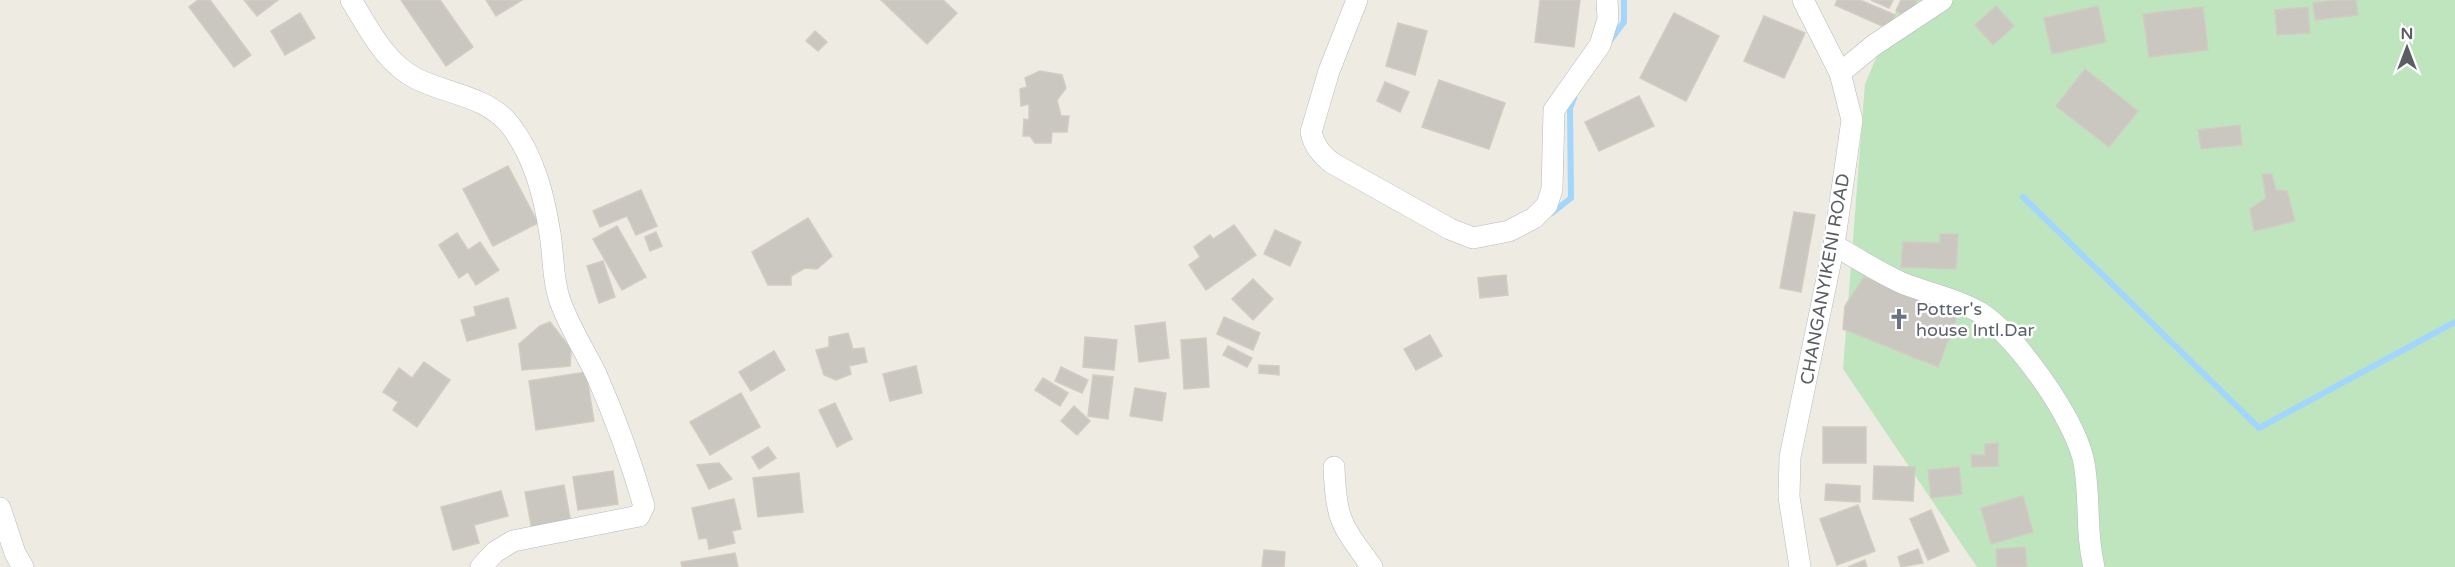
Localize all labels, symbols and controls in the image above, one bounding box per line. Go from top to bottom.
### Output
north arrow [2377,18,2437,78]
text: N [2401,24,2413,44]
street label: CHANGANYIKENI ROAD [1796,172,1854,386]
place label: Potter's house Intl.Dar [1916,298,2035,341]
church icon: Potter's house Intl.Dar [1887,307,1911,331]

